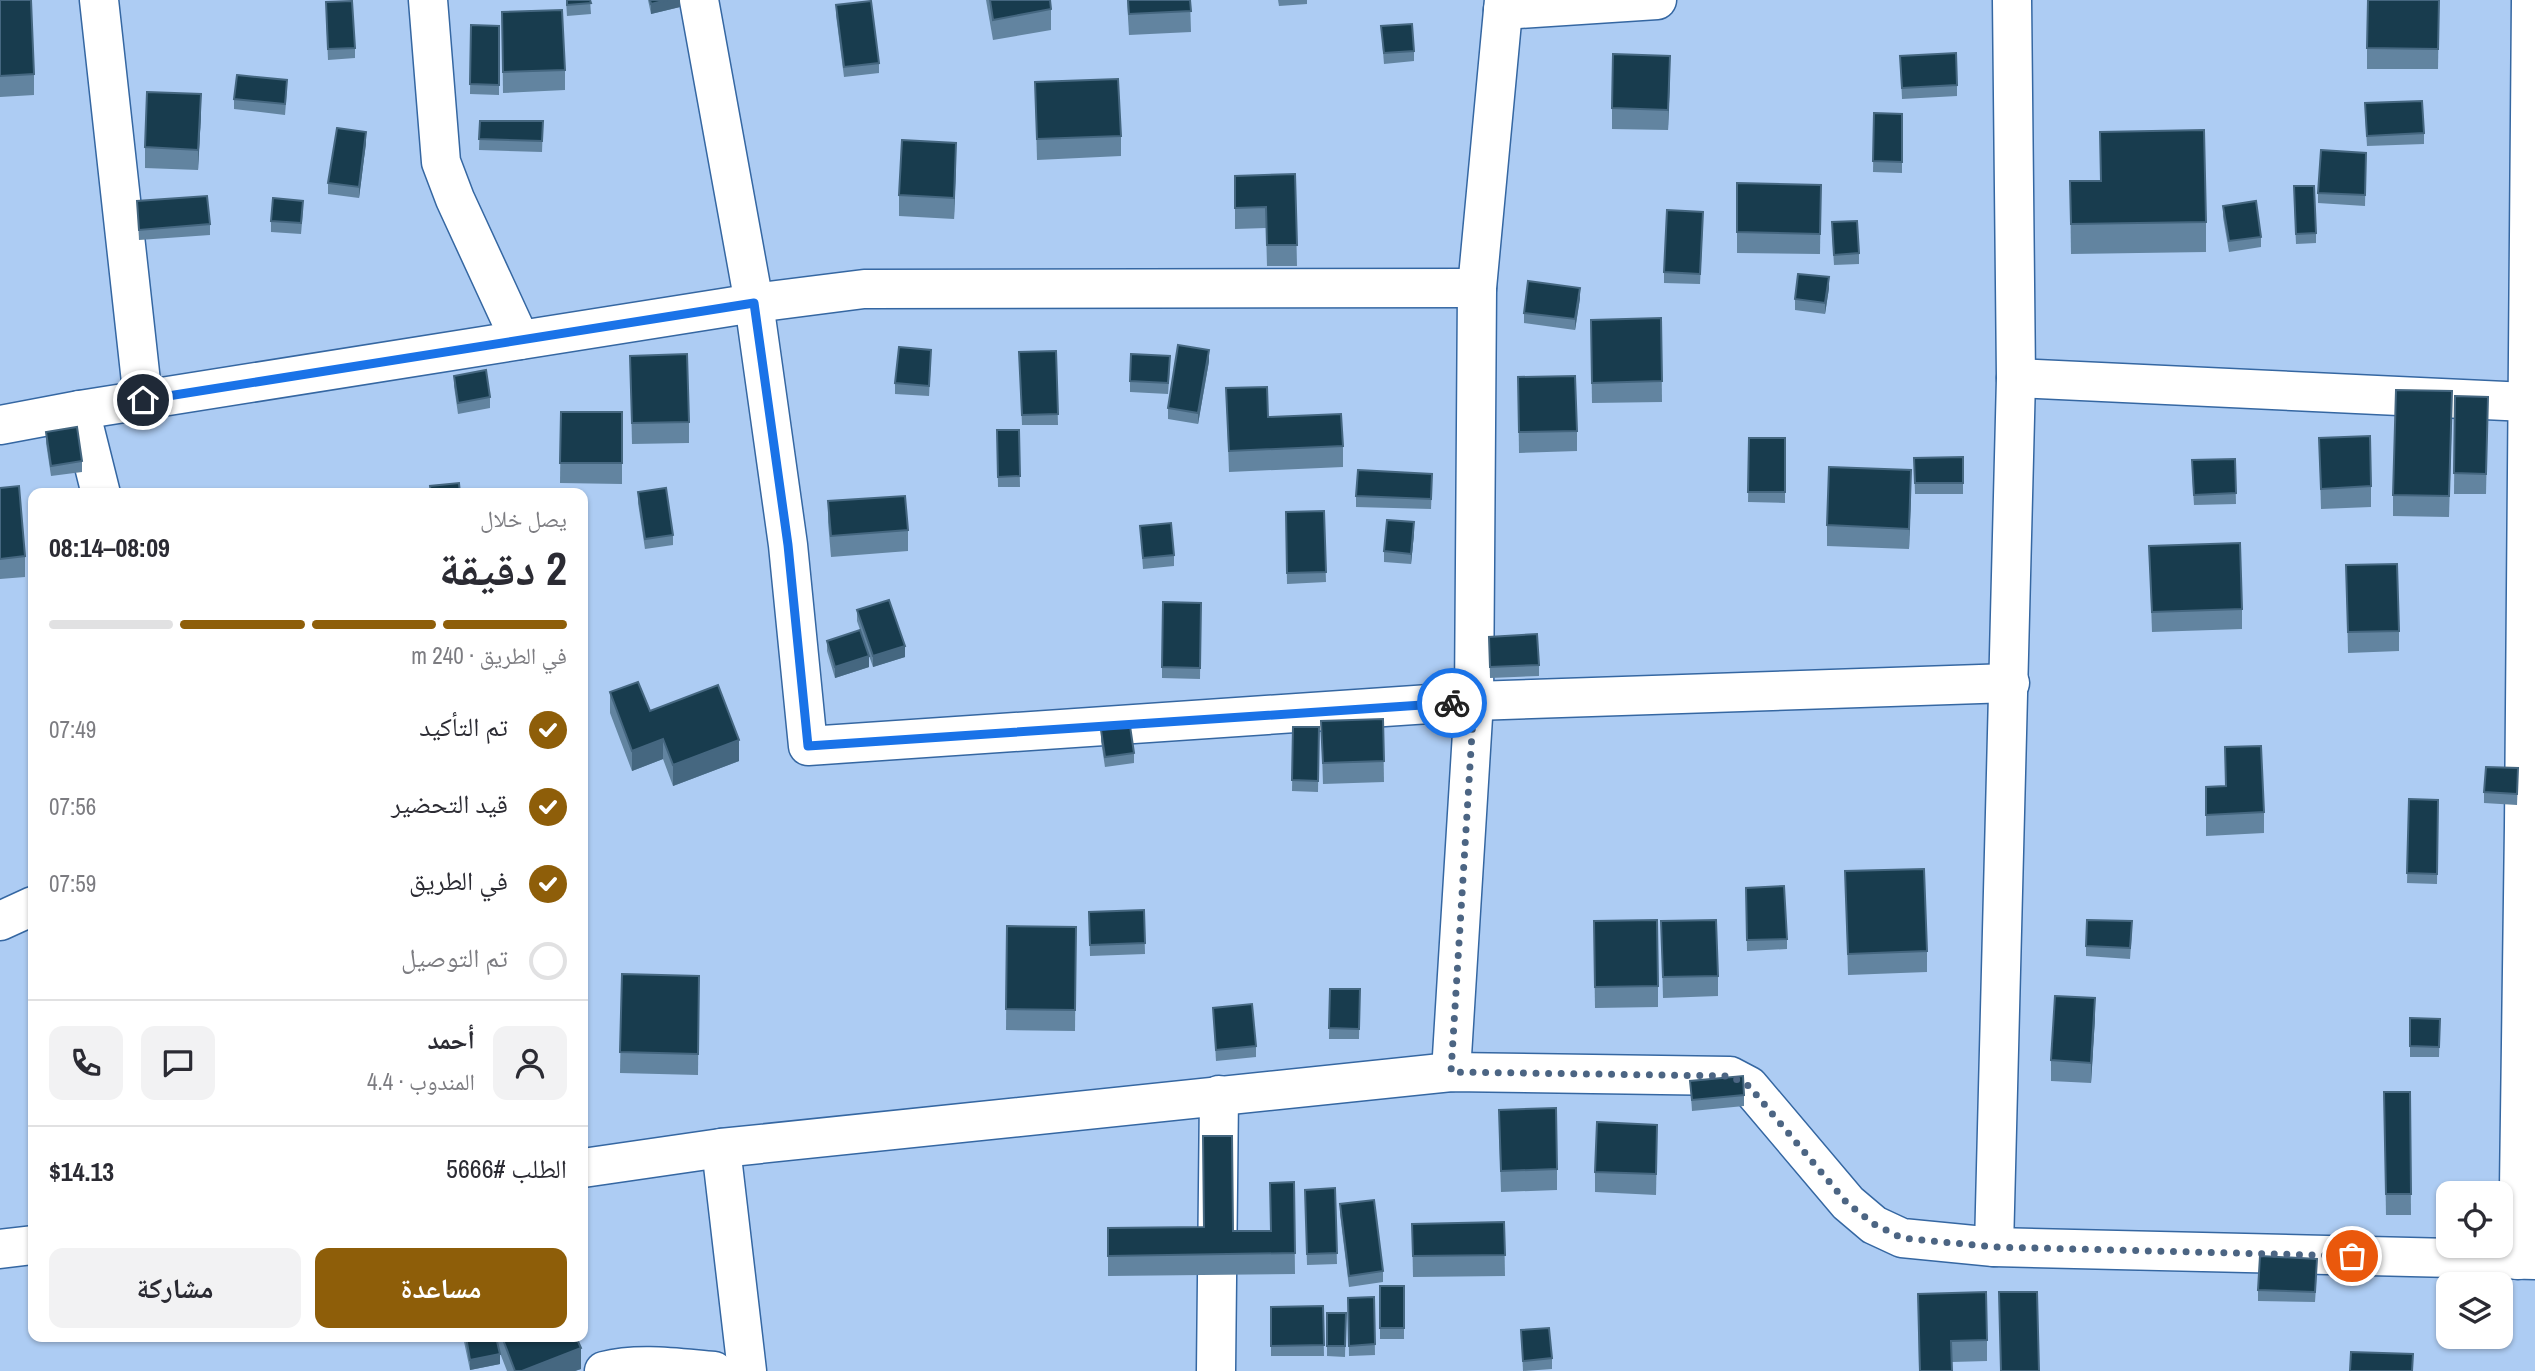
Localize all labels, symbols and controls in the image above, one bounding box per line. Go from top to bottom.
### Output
pin [113,370,173,430]
icon: home [124,381,162,419]
text: يصل خلال [480,503,567,534]
text: 08:09–08:14 [49,530,170,565]
text: 2 دقيقة [439,537,567,599]
text: في الطريق · 240 m [411,640,567,671]
courier [1417,668,1487,738]
icon: bike [1433,684,1471,722]
text: تم التأكيد [419,709,508,744]
icon: check [529,711,567,749]
text: 07:49 [49,714,96,745]
text: قيد التحضير [391,786,508,821]
icon: check [529,788,567,826]
text: 07:56 [49,791,96,822]
text: في الطريق [409,863,508,898]
icon: check [529,865,567,903]
text: 07:59 [49,868,96,899]
text: تم التوصيل [401,940,508,975]
text: أحمد [427,1022,475,1057]
button: phone [49,1026,123,1100]
button: chat [141,1026,215,1100]
button: person [493,1026,567,1100]
text: المندوب · 4.4 [367,1066,475,1097]
text: الطلب #5666 [446,1151,567,1186]
text: $14.13 [49,1154,114,1189]
map controls [2436,1181,2513,1349]
button: locate [2436,1181,2513,1258]
pin [2322,1226,2382,1286]
icon: bag [2333,1237,2371,1275]
button: مشاركة [49,1248,301,1328]
button: مساعدة [315,1248,567,1328]
button: layers [2436,1272,2513,1349]

